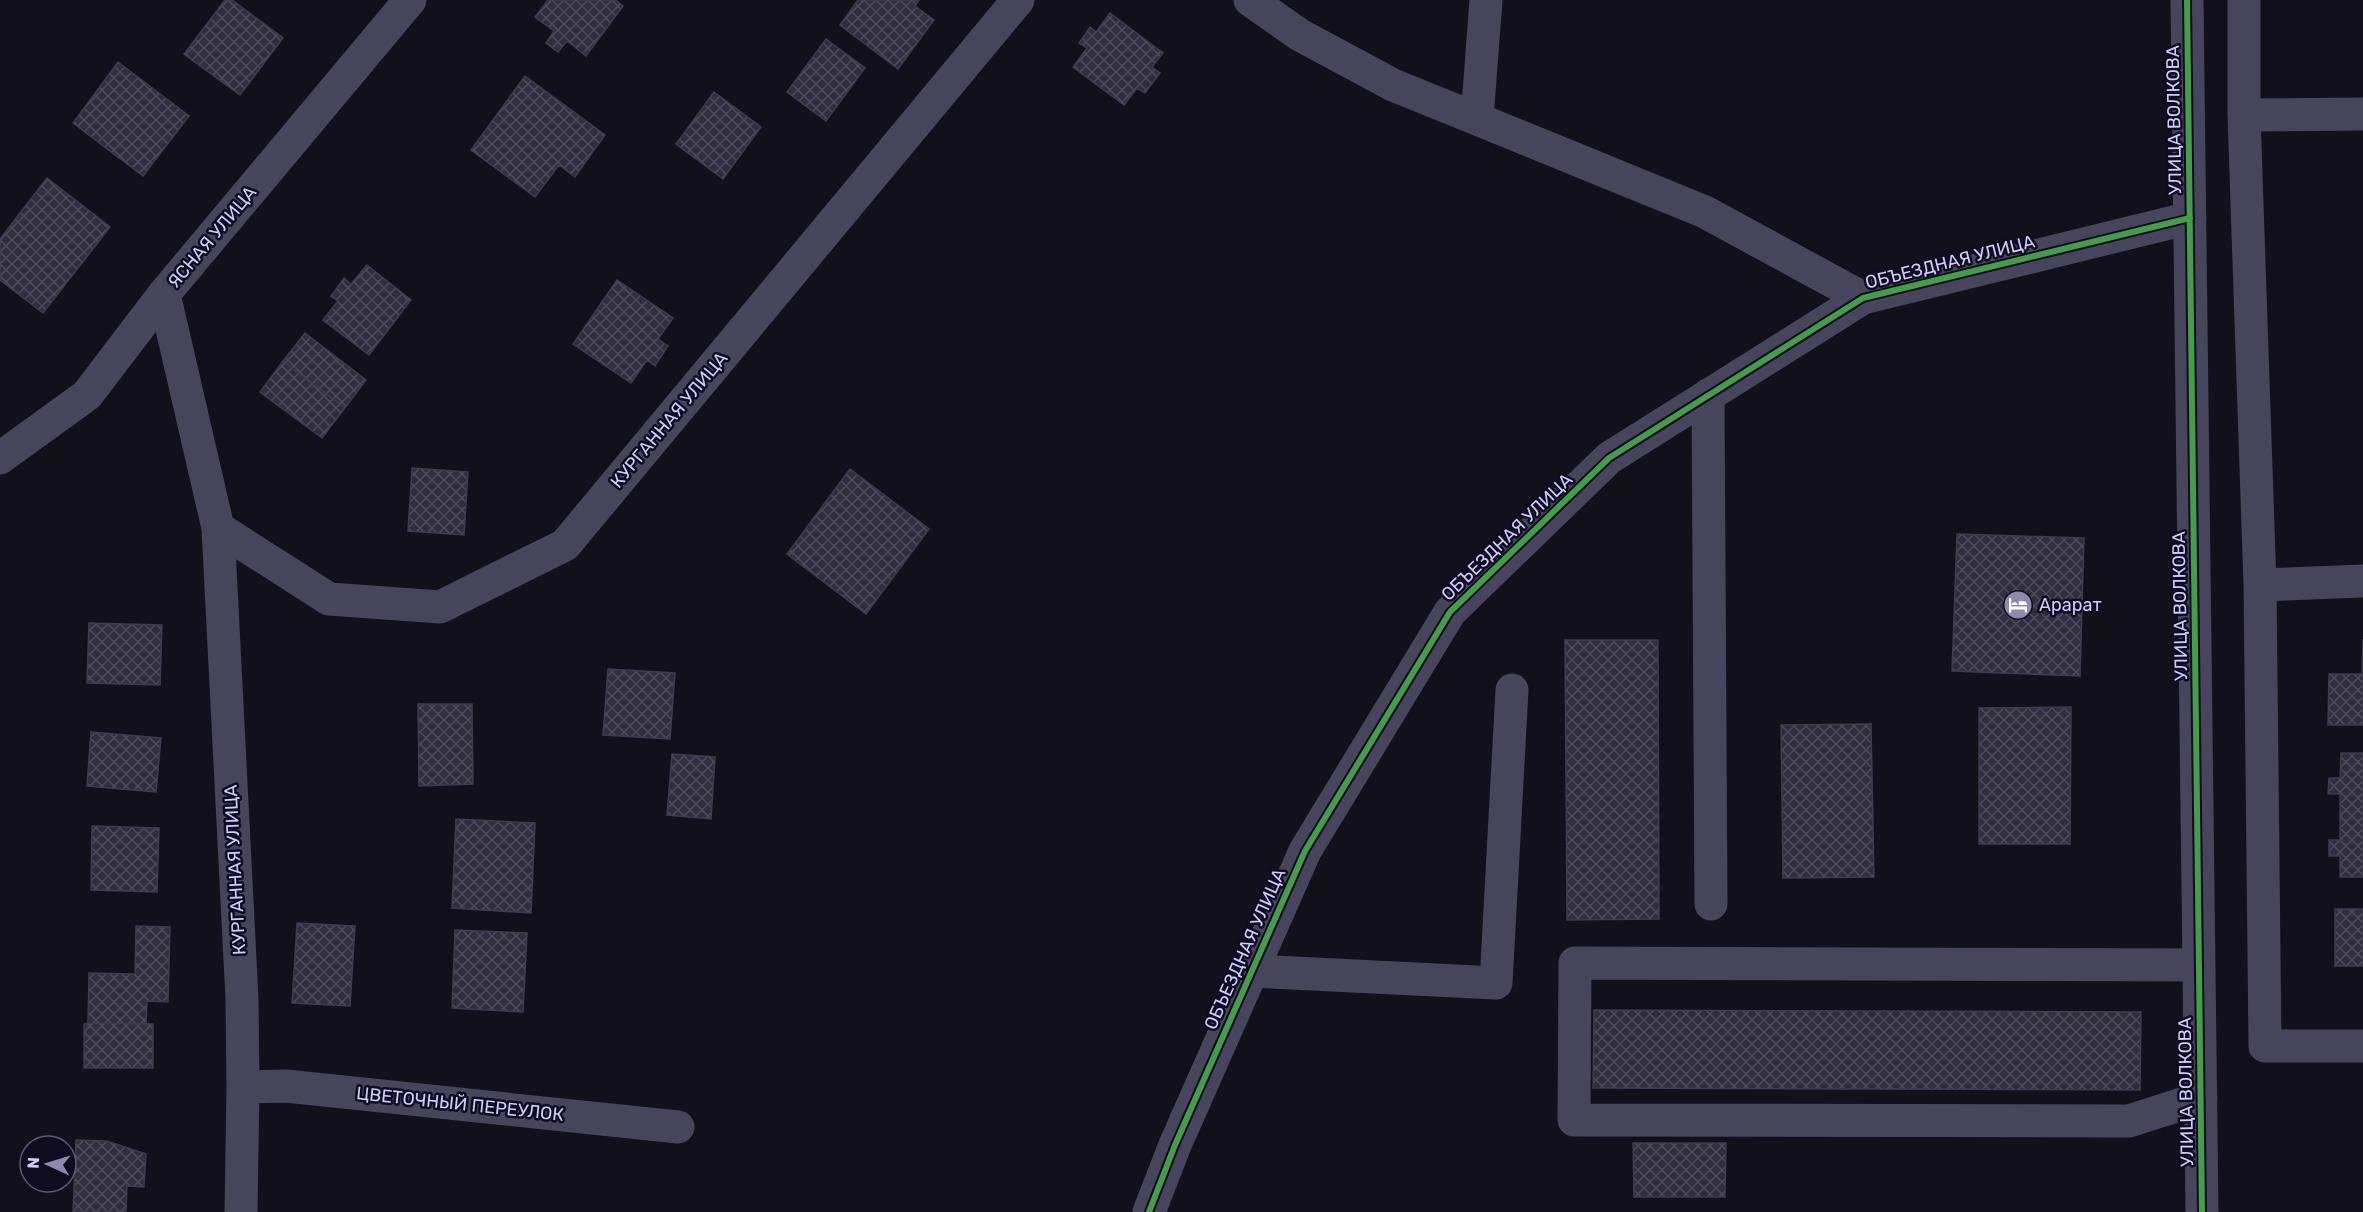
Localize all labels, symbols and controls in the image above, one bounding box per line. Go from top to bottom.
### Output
street label: УЛИЦА ВОЛКОВА [2162,45,2186,195]
street label: ЯСНАЯ УЛИЦА [163,182,261,292]
street label: ОБЪЕЗДНАЯ УЛИЦА [1863,230,2037,294]
street label: КУРГАННАЯ УЛИЦА [606,348,732,492]
street label: ОБЪЕЗДНАЯ УЛИЦА [1437,469,1577,605]
street label: УЛИЦА ВОЛКОВА [2168,531,2192,681]
hotel icon: Арарат [2002,589,2034,621]
place label: Арарат [2039,594,2102,616]
street label: КУРГАННАЯ УЛИЦА [220,784,250,956]
street label: ОБЪЕЗДНАЯ УЛИЦА [1200,865,1290,1033]
street label: УЛИЦА ВОЛКОВА [2174,1017,2198,1167]
street label: ЦВЕТОЧНЫЙ ПЕРЕУЛОК [355,1082,565,1126]
north arrow [18,1134,78,1194]
text: N [24,1157,43,1169]

